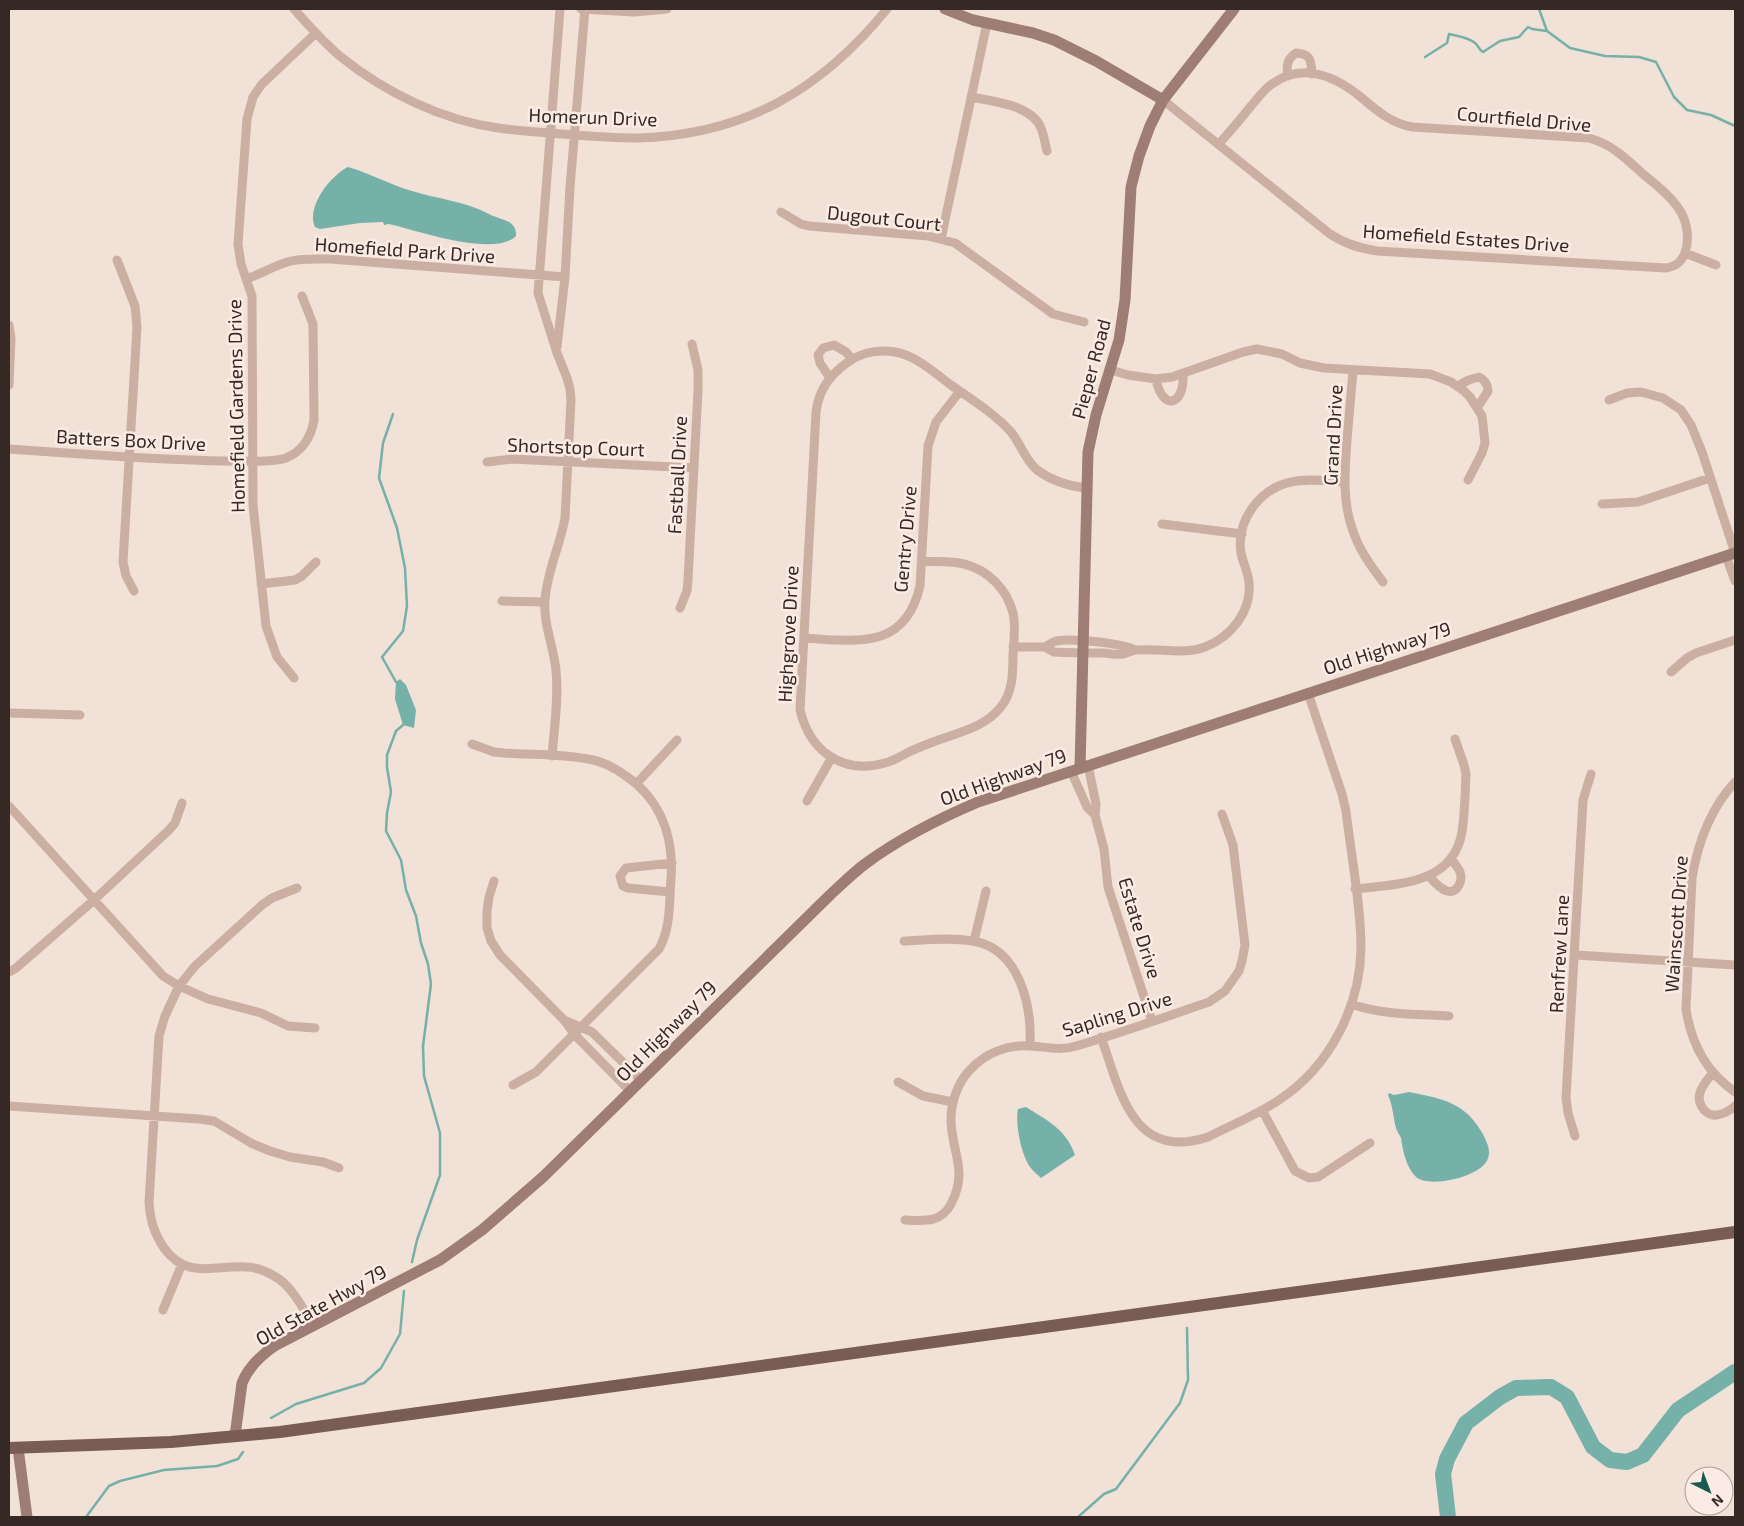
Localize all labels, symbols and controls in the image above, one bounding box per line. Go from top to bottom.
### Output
street label: Courtfield Drive [1456,101,1592,136]
street label: Homerun Drive [528,103,658,130]
street label: Dugout Court [826,200,942,235]
street label: Homefield Estates Drive [1362,219,1570,256]
street label: Homefield Park Drive [314,232,496,267]
street label: Homefield Gardens Drive [222,299,249,513]
street label: Pieper Road [1066,316,1115,421]
street label: Grand Drive [1318,384,1347,486]
street label: Fastball Drive [662,415,691,535]
street label: Batters Box Drive [55,424,207,455]
street label: Shortstop Court [507,433,645,460]
street label: Gentry Drive [888,485,921,593]
street label: Highgrove Drive [772,565,803,703]
street label: Old Highway 79 [1320,616,1454,679]
street label: Old Highway 79 [936,743,1069,810]
street label: Wainscott Drive [1659,855,1692,993]
street label: Estate Drive [1114,874,1167,981]
street label: Renfrew Lane [1544,894,1573,1014]
street label: Old Highway 79 [610,975,721,1086]
street label: Sapling Drive [1059,986,1174,1041]
street label: Old State Hwy 79 [251,1259,390,1350]
north arrow [1684,1466,1734,1516]
text: N [1709,1491,1727,1511]

